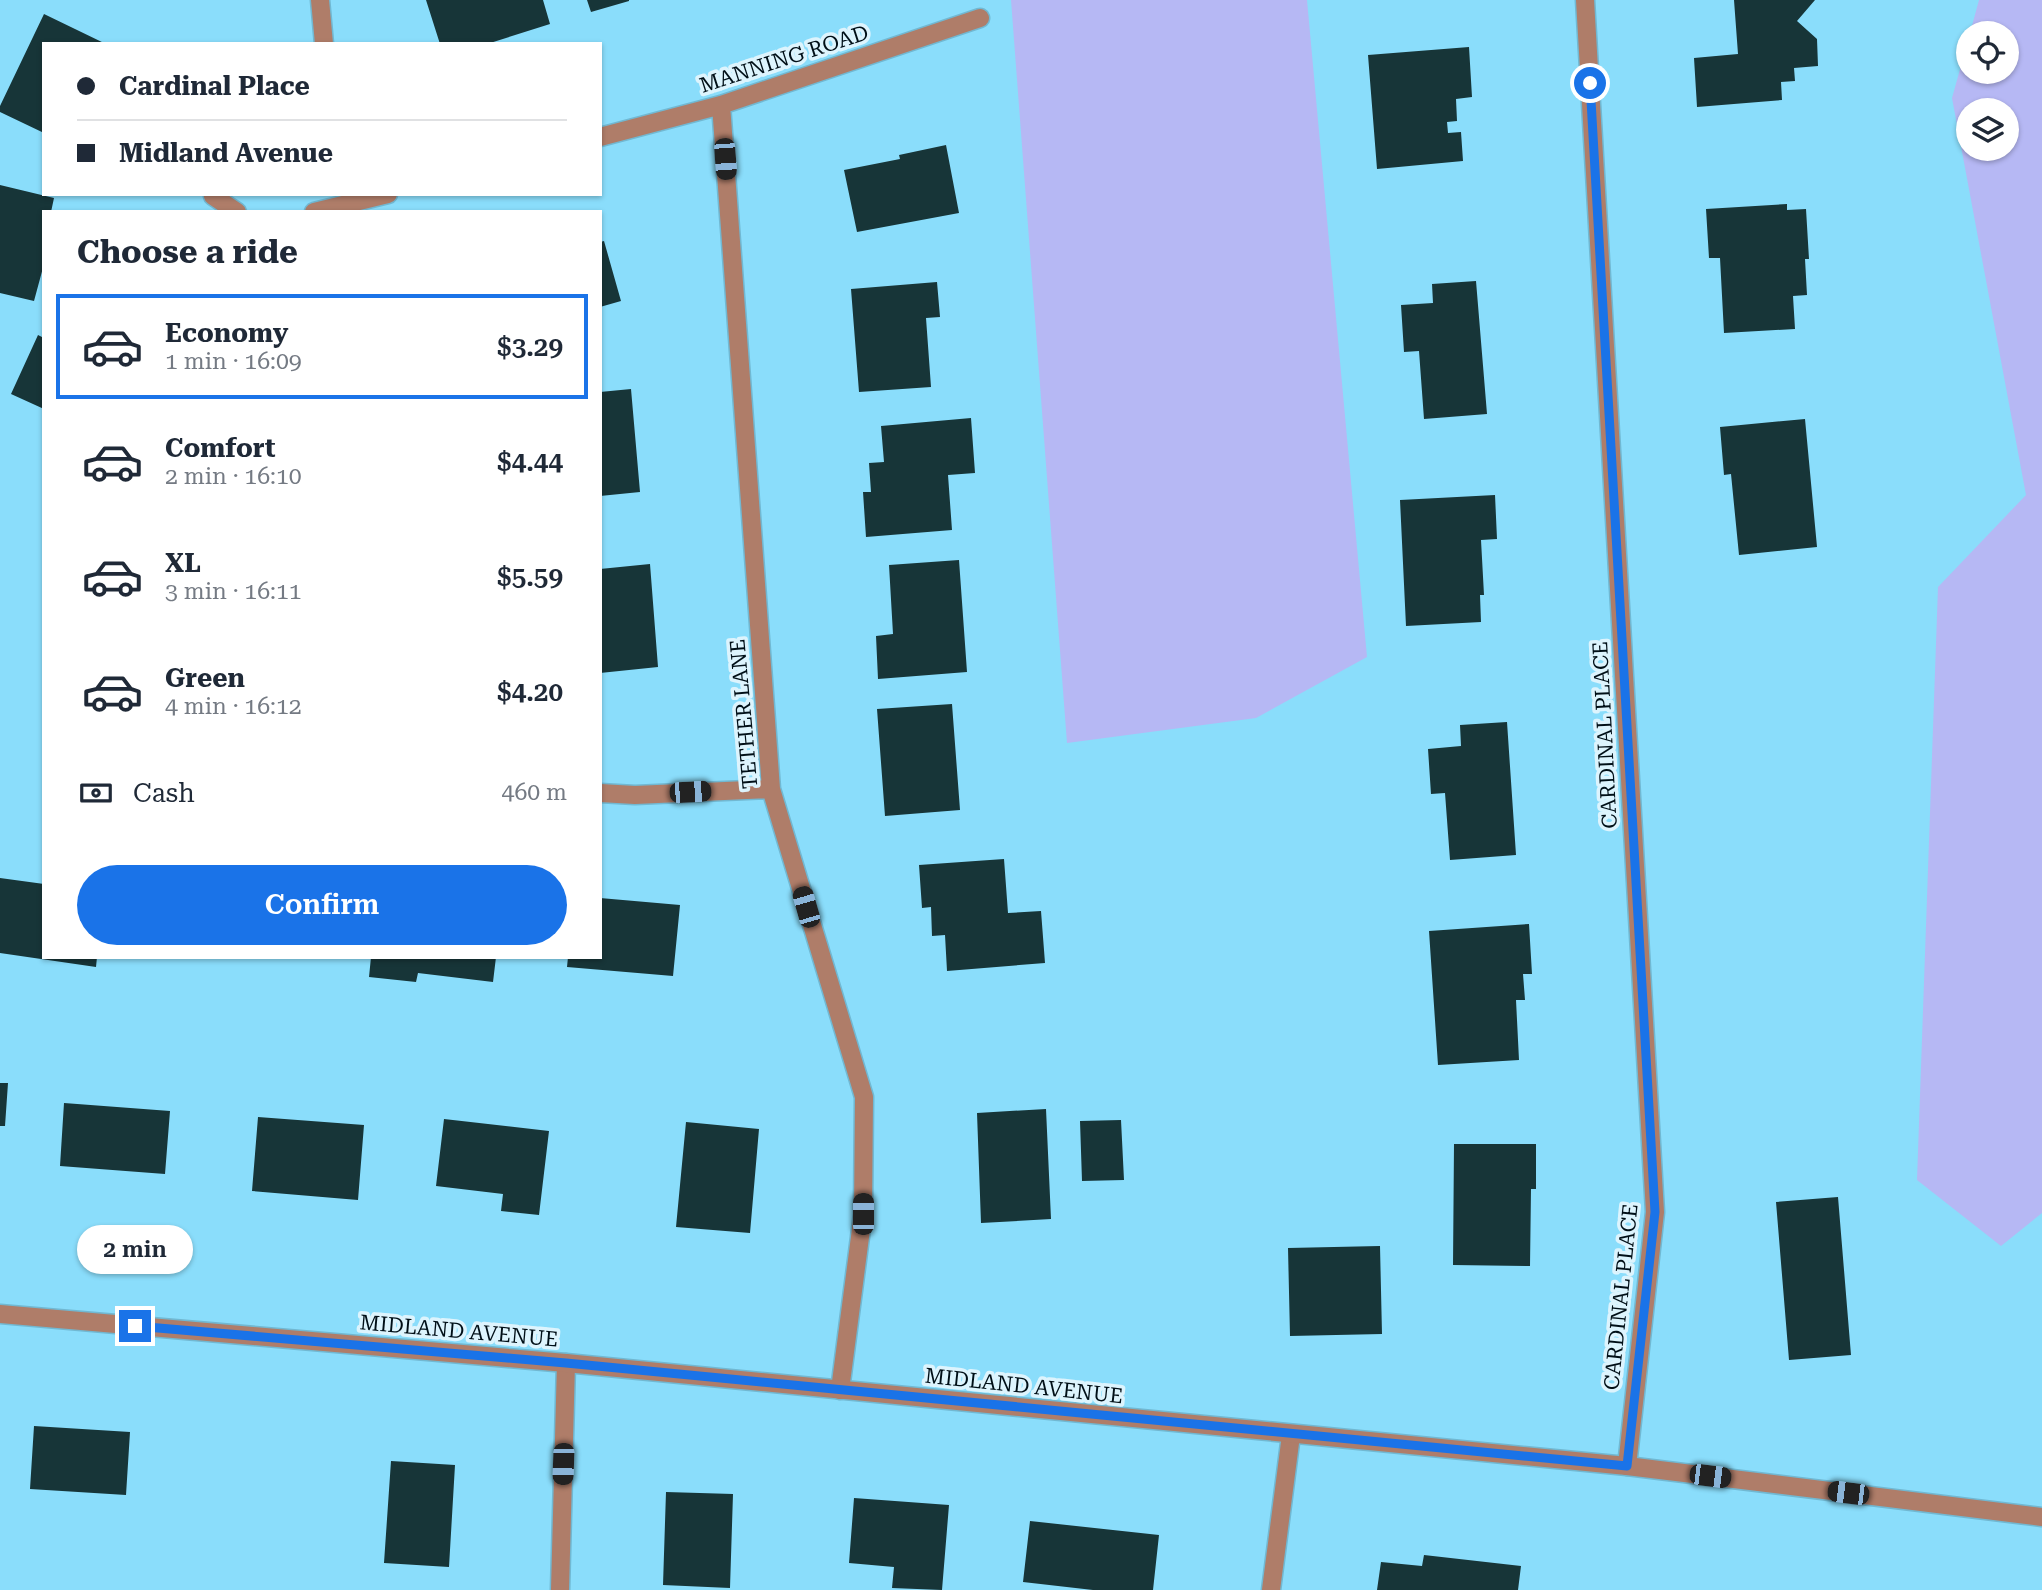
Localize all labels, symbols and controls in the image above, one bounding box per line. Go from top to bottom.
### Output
street label: MANNING ROAD [697,20,871,98]
map controls [1956,21,2019,161]
button: locate [1956,21,2019,84]
route start [1574,67,1606,99]
text: Cardinal Place [119,71,310,101]
button: layers [1956,98,2019,161]
car [714,137,737,181]
text: Midland Avenue [119,138,333,168]
text: Choose a ride [77,233,298,271]
icon: car [81,315,144,378]
text: Economy [165,318,288,348]
text: $3.29 [497,332,563,362]
text: 1 min · 16:09 [165,348,302,375]
icon: car [81,430,144,493]
text: Comfort [165,433,275,463]
text: $4.44 [497,447,563,477]
text: 2 min · 16:10 [165,463,302,490]
icon: car [81,545,144,608]
text: XL [165,548,201,578]
text: $5.59 [497,562,563,592]
text: 3 min · 16:11 [165,578,302,605]
street label: TETHER LANE [725,638,763,790]
street label: CARDINAL PLACE [1588,641,1622,829]
icon: car [81,660,144,723]
text: Green [165,663,245,693]
text: $4.20 [497,677,563,707]
text: 4 min · 16:12 [165,693,302,720]
icon: cash [77,774,115,812]
text: Cash [133,778,195,808]
text: 460 m [502,779,567,806]
car [669,780,712,804]
button: Confirm [77,865,567,945]
car [791,884,822,930]
car [853,1193,874,1235]
street label: CARDINAL PLACE [1599,1203,1643,1391]
callout: 2 min [77,1224,193,1274]
text: 2 min [103,1236,167,1263]
route end [119,1310,151,1342]
street label: MIDLAND AVENUE [359,1310,559,1352]
street label: MIDLAND AVENUE [924,1364,1124,1408]
car [552,1443,575,1485]
car [1688,1463,1733,1489]
car [1826,1480,1871,1506]

